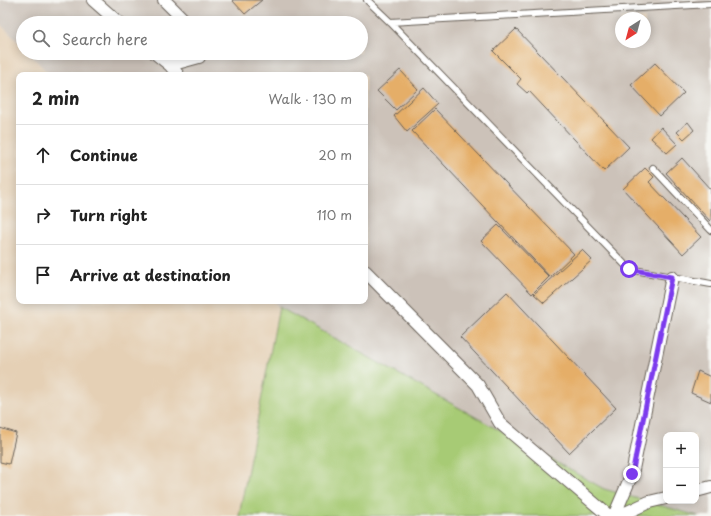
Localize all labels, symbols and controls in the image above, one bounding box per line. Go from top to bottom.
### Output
north arrow [615,12,651,48]
search box [16,16,368,60]
icon: search [30,27,52,49]
text: Search here [62,27,148,50]
text: 2 min [32,85,79,111]
text: Walk · 130 m [269,89,352,108]
text: Continue [70,143,138,166]
icon: ahead [32,144,54,166]
text: 20 m [318,145,352,164]
text: Turn right [70,203,147,226]
icon: right [32,204,54,226]
text: 110 m [317,205,352,224]
route start [620,260,638,278]
text: Arrive at destination [70,263,231,286]
icon: arrive [32,264,54,286]
map controls [663,432,699,504]
button: + [663,432,699,468]
route end [623,465,641,483]
button: − [663,468,699,504]

